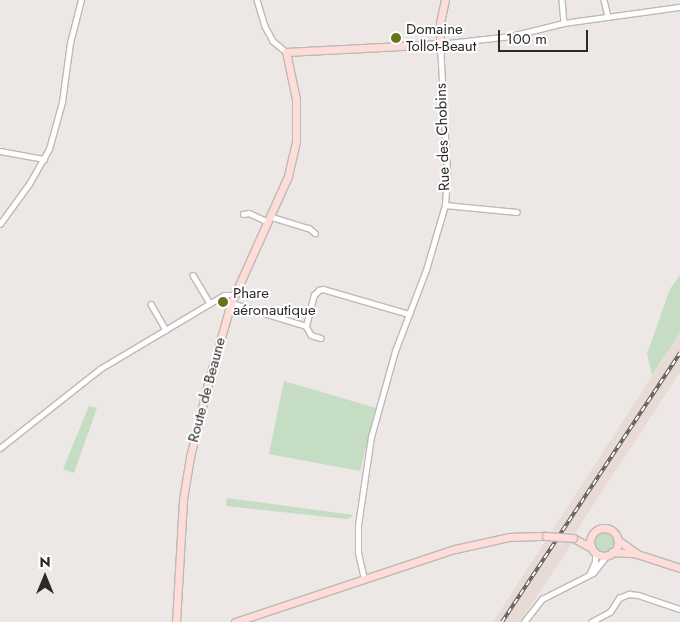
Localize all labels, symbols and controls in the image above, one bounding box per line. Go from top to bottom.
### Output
place label: Domaine Tollot-Beaut [406,20,476,55]
scale bar [500,20,590,52]
text: 100 m [506,28,547,50]
marker: Domaine Tollot-Beaut [390,32,402,44]
street label: Rue des Chobins [432,83,454,191]
place label: Phare aéronautique [233,284,316,319]
marker: Phare aéronautique [217,296,229,308]
street label: Route de Beaune [184,336,230,444]
north arrow [20,552,70,602]
text: N [39,552,51,572]

